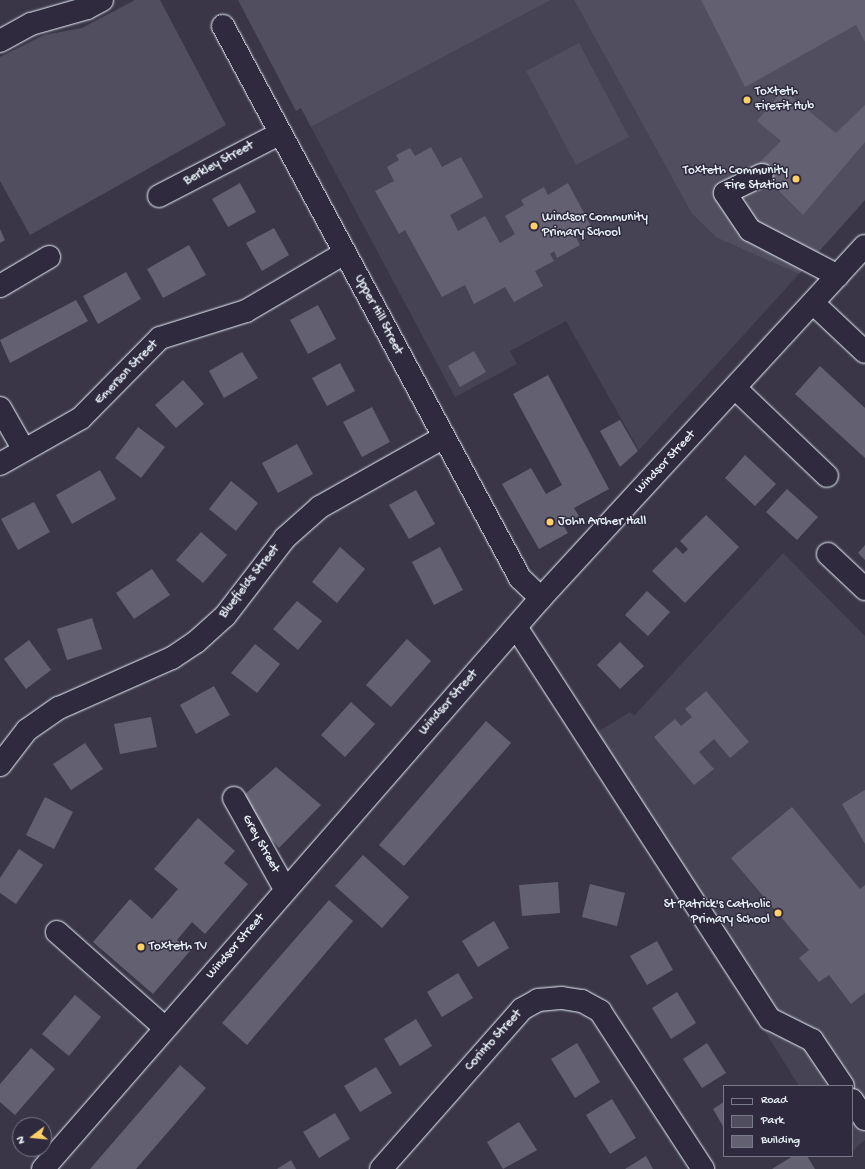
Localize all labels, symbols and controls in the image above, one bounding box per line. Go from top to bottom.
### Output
place label: Toxteth FireFit Hub [755,85,814,116]
marker: Toxteth FireFit Hub [742,95,752,105]
street label: Berkley Street [181,138,257,190]
place label: Toxteth Community Fire Station [683,164,788,195]
marker: Toxteth Community Fire Station [791,174,801,184]
place label: Windsor Community Primary School [542,211,648,242]
marker: Windsor Community Primary School [529,221,539,231]
street label: Upper Hill Street [350,272,406,358]
street label: Emerson Street [92,337,162,409]
street label: Windsor Street [632,428,700,498]
place label: John Archer Hall [558,514,646,530]
marker: John Archer Hall [545,517,555,527]
street label: Bluefields Street [217,542,283,622]
street label: Windsor Street [416,667,482,739]
street label: Grey Street [238,812,282,876]
place label: St Patrick's Catholic Primary School [664,898,770,929]
marker: St Patrick's Catholic Primary School [773,908,783,918]
street label: Windsor Street [203,911,269,983]
place label: Toxteth TV [149,939,207,955]
marker: Toxteth TV [136,942,146,952]
street label: Corinto Street [462,1007,526,1075]
legend [723,1085,853,1157]
text: Road [761,1094,787,1108]
text: Park [761,1114,784,1128]
north arrow [12,1117,52,1157]
text: Building [761,1134,800,1148]
text: N [15,1135,28,1145]

